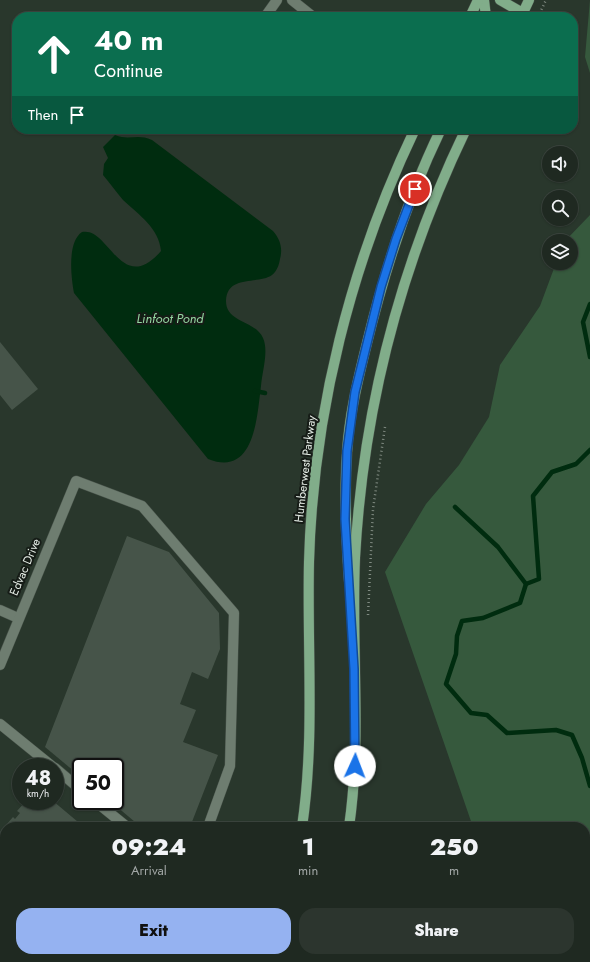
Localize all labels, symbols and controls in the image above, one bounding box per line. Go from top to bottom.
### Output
text: 40 m [94,20,163,61]
icon: ahead [28,28,80,80]
text: Continue [94,58,163,84]
text: Then [28,104,58,126]
icon: arrive [66,104,88,126]
map controls [542,146,578,270]
button: sound [542,146,578,182]
pin [398,172,432,206]
icon: arrive [404,178,426,200]
button: search [542,190,578,226]
button: layers [542,234,578,270]
water label: Linfoot Pond [136,309,204,328]
street label: Humberwest Parkway [289,414,321,524]
street label: Edvac Drive [5,536,45,598]
position arrow [334,745,376,787]
speed limit sign: 50 [72,758,124,810]
text: 48 [25,764,51,793]
text: km/h [27,786,49,801]
text: 09:24 [111,829,186,864]
text: 1 [302,829,314,864]
text: 250 [430,829,479,864]
text: Arrival [131,861,167,880]
text: min [298,861,318,880]
text: m [449,861,459,880]
button: Exit [16,908,291,954]
button: Share [299,908,574,954]

